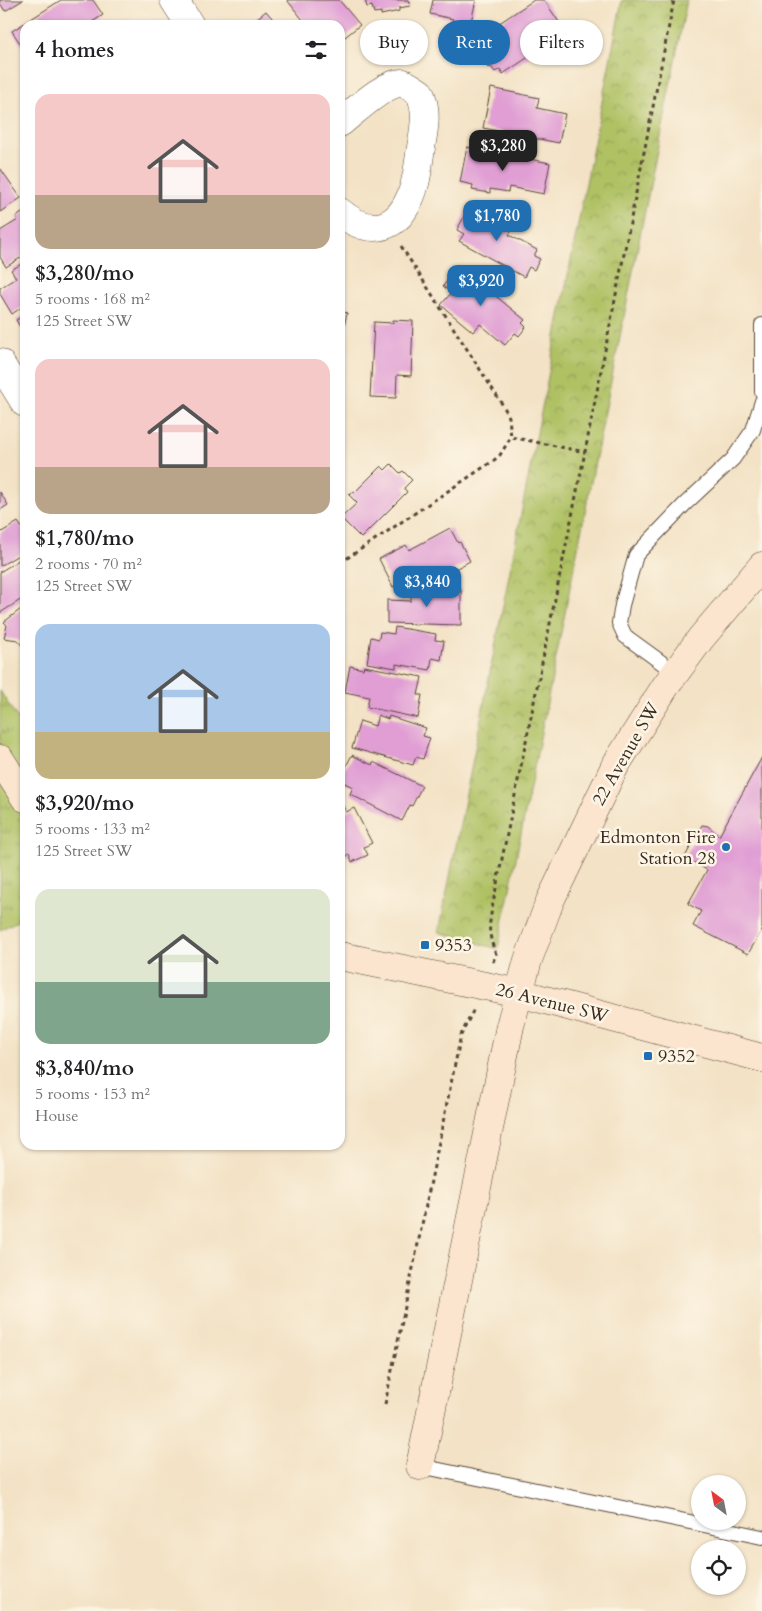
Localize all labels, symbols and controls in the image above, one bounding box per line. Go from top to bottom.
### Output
chip: Buy [360,20,428,65]
chip: Rent [438,20,510,65]
chip: Filters [520,20,603,65]
text: 4 homes [35,36,114,65]
icon: filters [302,36,330,64]
icon: home [138,126,228,216]
pin: $3,280 [462,130,544,172]
text: $3,280 [480,135,526,157]
pin: $1,780 [456,200,538,242]
text: $1,780 [474,205,520,227]
text: $3,280/mo [35,259,134,288]
pin: $3,920 [440,264,522,307]
text: $3,920 [458,270,504,292]
text: 5 rooms · 168 m² [35,288,150,310]
text: 125 Street SW [35,310,132,332]
icon: home [138,391,228,481]
text: $1,780/mo [35,524,134,553]
text: 2 rooms · 70 m² [35,553,142,575]
pin: $3,840 [386,566,468,608]
text: $3,840 [404,571,450,593]
text: 125 Street SW [35,575,132,597]
icon: home [138,656,228,746]
street label: 22 Avenue SW [586,698,666,810]
text: $3,920/mo [35,789,134,818]
text: 5 rooms · 133 m² [35,818,150,840]
place label: Edmonton Fire Station 28 [600,825,716,871]
text: 125 Street SW [35,840,132,862]
marker: Edmonton Fire Station 28 [720,841,732,853]
icon: home [138,921,228,1011]
place label: 9353 [435,933,472,958]
marker: 9353 [419,939,431,951]
street label: 26 Avenue SW [493,977,611,1029]
place label: 9352 [658,1044,695,1069]
marker: 9352 [642,1050,654,1062]
text: $3,840/mo [35,1054,134,1083]
text: 5 rooms · 153 m² [35,1083,150,1105]
text: House [35,1105,78,1127]
north arrow [691,1475,746,1530]
map controls [691,1475,746,1595]
button: locate [691,1540,746,1595]

